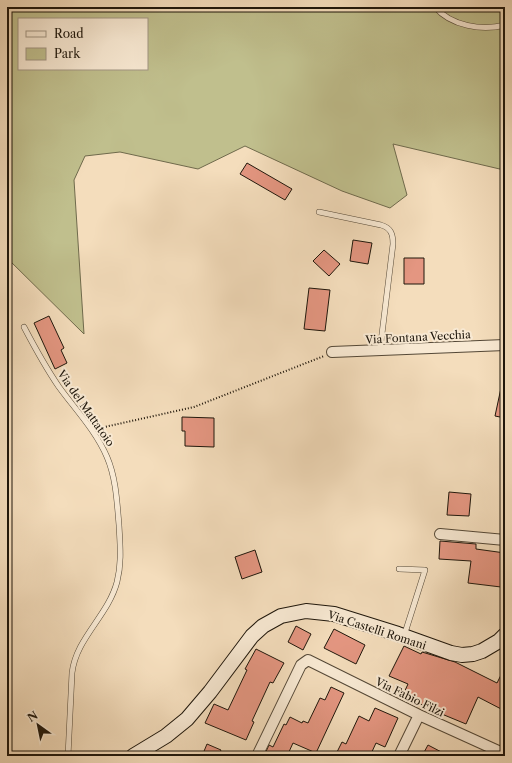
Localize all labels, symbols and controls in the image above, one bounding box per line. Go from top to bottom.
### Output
legend [18,18,148,70]
text: Road [54,26,84,41]
text: Park [54,46,81,61]
street label: Via Fontana Vecchia [364,327,471,347]
street label: Via del Mattatoio [54,366,118,449]
street label: Via Castelli Romani [325,607,429,653]
street label: Via Fabio Filzi [372,674,447,720]
north arrow [18,705,58,745]
text: N [25,708,41,725]

